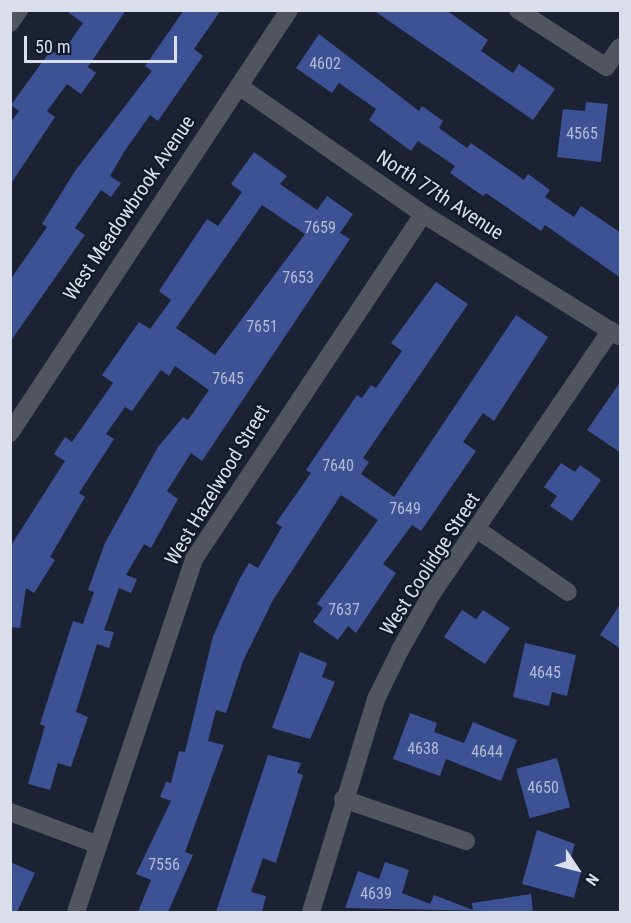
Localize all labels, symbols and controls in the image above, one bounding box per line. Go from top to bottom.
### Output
scale bar [27,24,180,62]
text: 50 m [35,36,70,57]
house number: 4602 [309,54,341,74]
street label: West Meadowbrook Avenue [58,111,200,305]
house number: 4565 [566,124,598,144]
street label: North 77th Avenue [372,145,508,245]
house number: 7659 [304,218,336,238]
house number: 7653 [282,268,314,288]
house number: 7651 [246,317,278,337]
house number: 7645 [212,369,244,389]
street label: West Hazelwood Street [160,400,274,570]
house number: 7640 [322,456,354,476]
street label: West Coolidge Street [375,488,485,640]
house number: 7649 [389,499,421,519]
house number: 7637 [328,600,360,620]
house number: 4645 [529,663,561,683]
house number: 4638 [407,739,439,759]
house number: 4644 [471,742,503,762]
house number: 4650 [527,778,559,798]
north arrow [547,839,607,899]
house number: 7556 [148,855,180,875]
text: N [582,870,603,889]
house number: 4639 [360,884,392,904]

